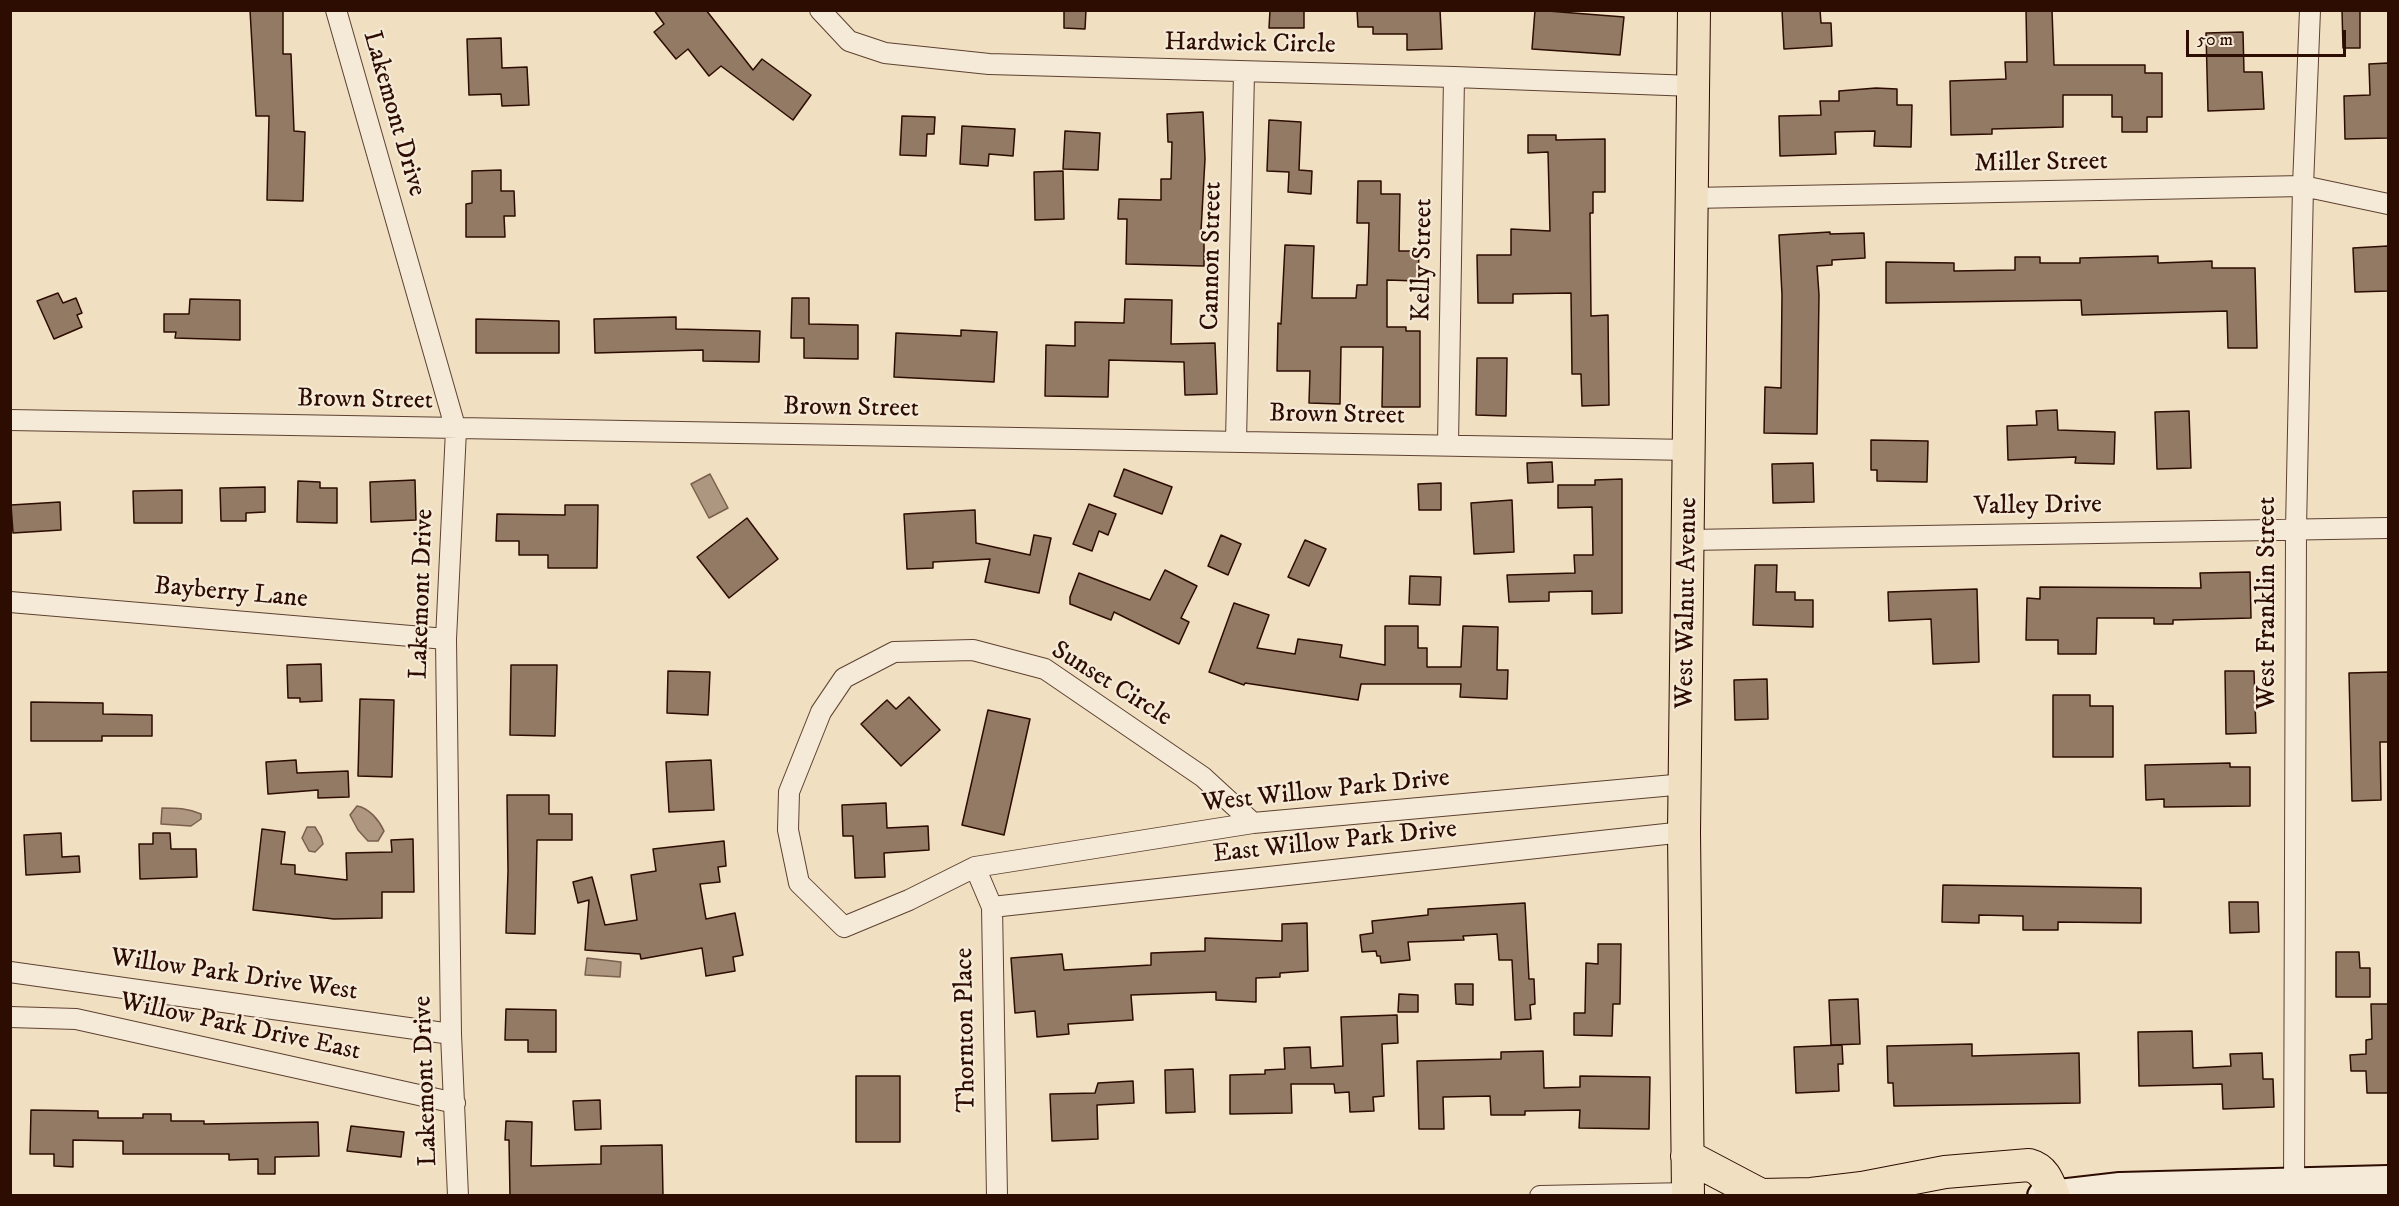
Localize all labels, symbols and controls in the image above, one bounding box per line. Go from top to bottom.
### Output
scale bar [2189,18,2350,56]
street label: Lakemont Drive [355,28,431,200]
street label: Hardwick Circle [1164,28,1336,62]
text: 50 m [2197,29,2233,51]
street label: Miller Street [1974,147,2108,181]
street label: Cannon Street [1196,181,1230,331]
street label: Kelly Street [1407,198,1441,322]
street label: Brown Street [297,384,433,418]
street label: Brown Street [783,392,919,426]
street label: Brown Street [1269,399,1405,433]
street label: Valley Drive [1974,490,2102,524]
street label: West Walnut Avenue [1671,497,1705,709]
street label: West Franklin Street [2253,497,2285,709]
street label: Lakemont Drive [404,508,442,680]
street label: Bayberry Lane [153,572,309,616]
street label: Sunset Circle [1045,636,1177,734]
street label: West Willow Park Drive [1201,763,1451,821]
street label: East Willow Park Drive [1212,815,1458,871]
street label: Willow Park Drive West [109,943,359,1009]
street label: Thornton Place [950,947,984,1113]
street label: Willow Park Drive East [117,987,363,1069]
street label: Lakemont Drive [408,995,446,1167]

